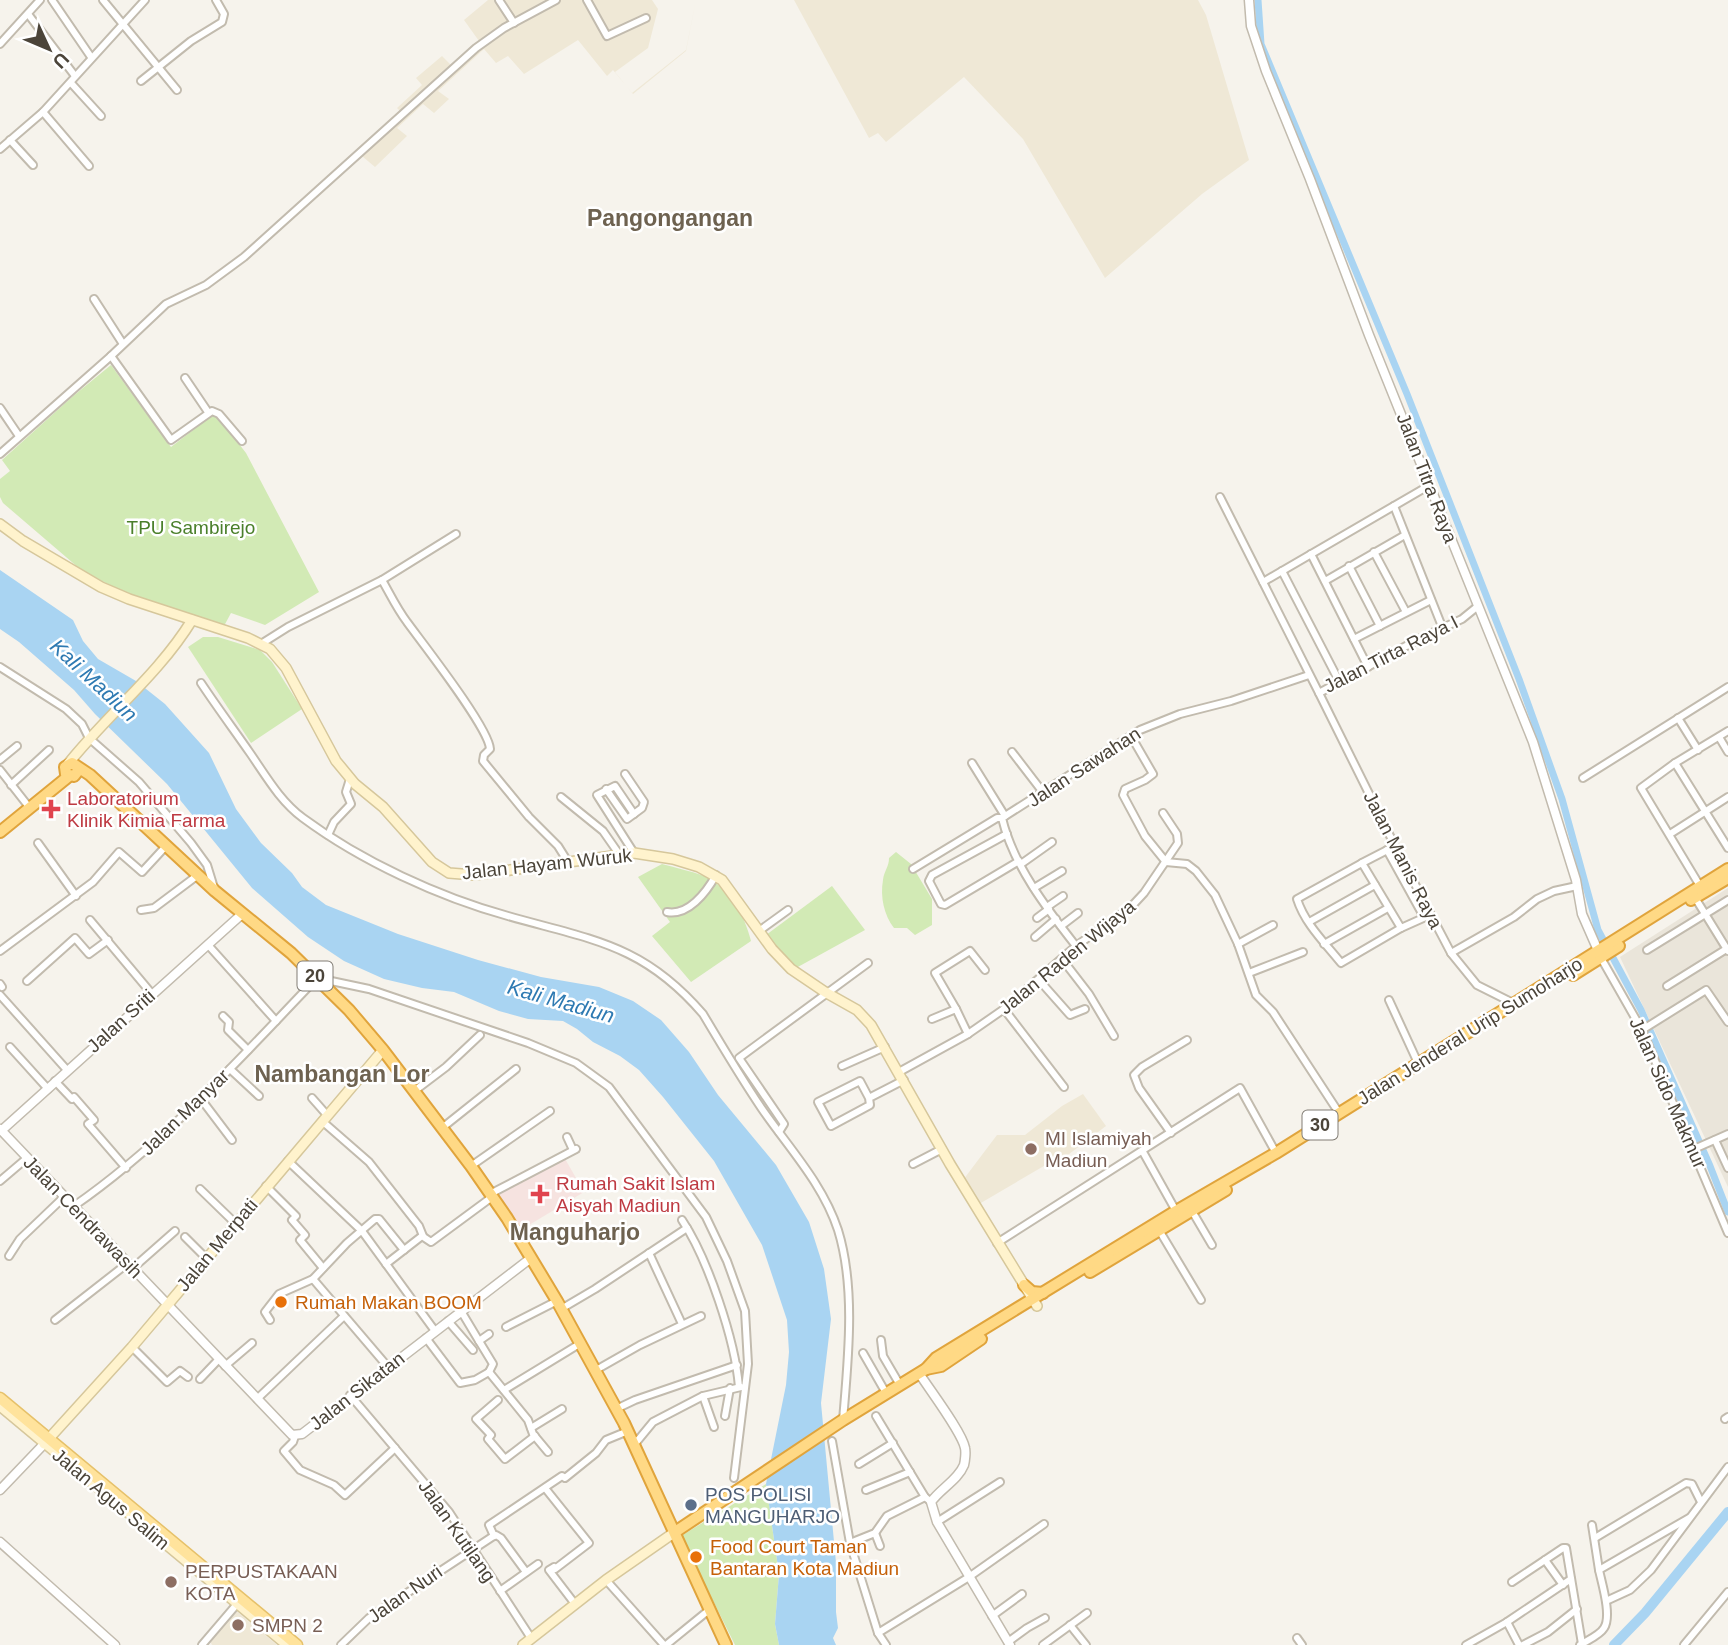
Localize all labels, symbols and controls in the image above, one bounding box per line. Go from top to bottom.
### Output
north arrow [14,14,84,84]
text: U [49,48,73,73]
district label: Pangongangan [587,205,753,231]
street label: Jalan Titra Raya [1393,410,1462,546]
park label: TPU Sambirejo [127,517,255,538]
street label: Jalan Tirta Raya I [1320,611,1462,697]
water label: Kali Madiun [46,634,142,726]
street label: Jalan Sawahan [1024,723,1144,811]
place label: Laboratorium Klinik Kimia Farma [67,788,226,831]
street label: Jalan Manis Raya [1359,788,1447,932]
marker: Laboratorium Klinik Kimia Farma [41,799,61,819]
street label: Jalan Hayam Wuruk [461,845,633,883]
street label: Jalan Raden Wijaya [995,895,1140,1018]
street label: Jalan Jenderal Urip Sumoharjo [1354,953,1586,1109]
road number: 20 [298,961,332,990]
water label: Kali Madiun [505,975,617,1027]
street label: Jalan Sriti [83,985,159,1057]
street label: Jalan Sido Makmur [1625,1014,1711,1172]
district label: Nambangan Lor [254,1061,430,1087]
street label: Jalan Manyar [137,1064,234,1159]
road number: 30 [1302,1110,1338,1140]
place label: MI Islamiyah Madiun [1045,1128,1152,1171]
marker: MI Islamiyah Madiun [1023,1141,1039,1157]
street label: Jalan Cendrawasih [19,1152,147,1282]
place label: Rumah Sakit Islam Aisyah Madiun [556,1173,715,1216]
marker: Rumah Sakit Islam Aisyah Madiun [530,1184,550,1204]
street label: Jalan Merpati [172,1195,262,1295]
district label: Manguharjo [510,1219,640,1245]
place label: Rumah Makan BOOM [295,1292,482,1313]
marker: Rumah Makan BOOM [273,1294,289,1310]
street label: Jalan Sikatan [306,1348,408,1434]
street label: Jalan Agus Salim [48,1444,174,1554]
street label: Jalan Kutilang [414,1476,500,1586]
place label: POS POLISI MANGUHARJO [705,1484,840,1527]
marker: POS POLISI MANGUHARJO [683,1497,699,1513]
place label: Food Court Taman Bantaran Kota Madiun [710,1536,899,1579]
marker: Food Court Taman Bantaran Kota Madiun [688,1549,704,1565]
place label: PERPUSTAKAAN KOTA [185,1561,338,1604]
street label: Jalan Nuri [364,1561,446,1627]
marker: PERPUSTAKAAN KOTA [163,1574,179,1590]
place label: SMPN 2 [252,1615,323,1636]
marker: SMPN 2 [230,1617,246,1633]

